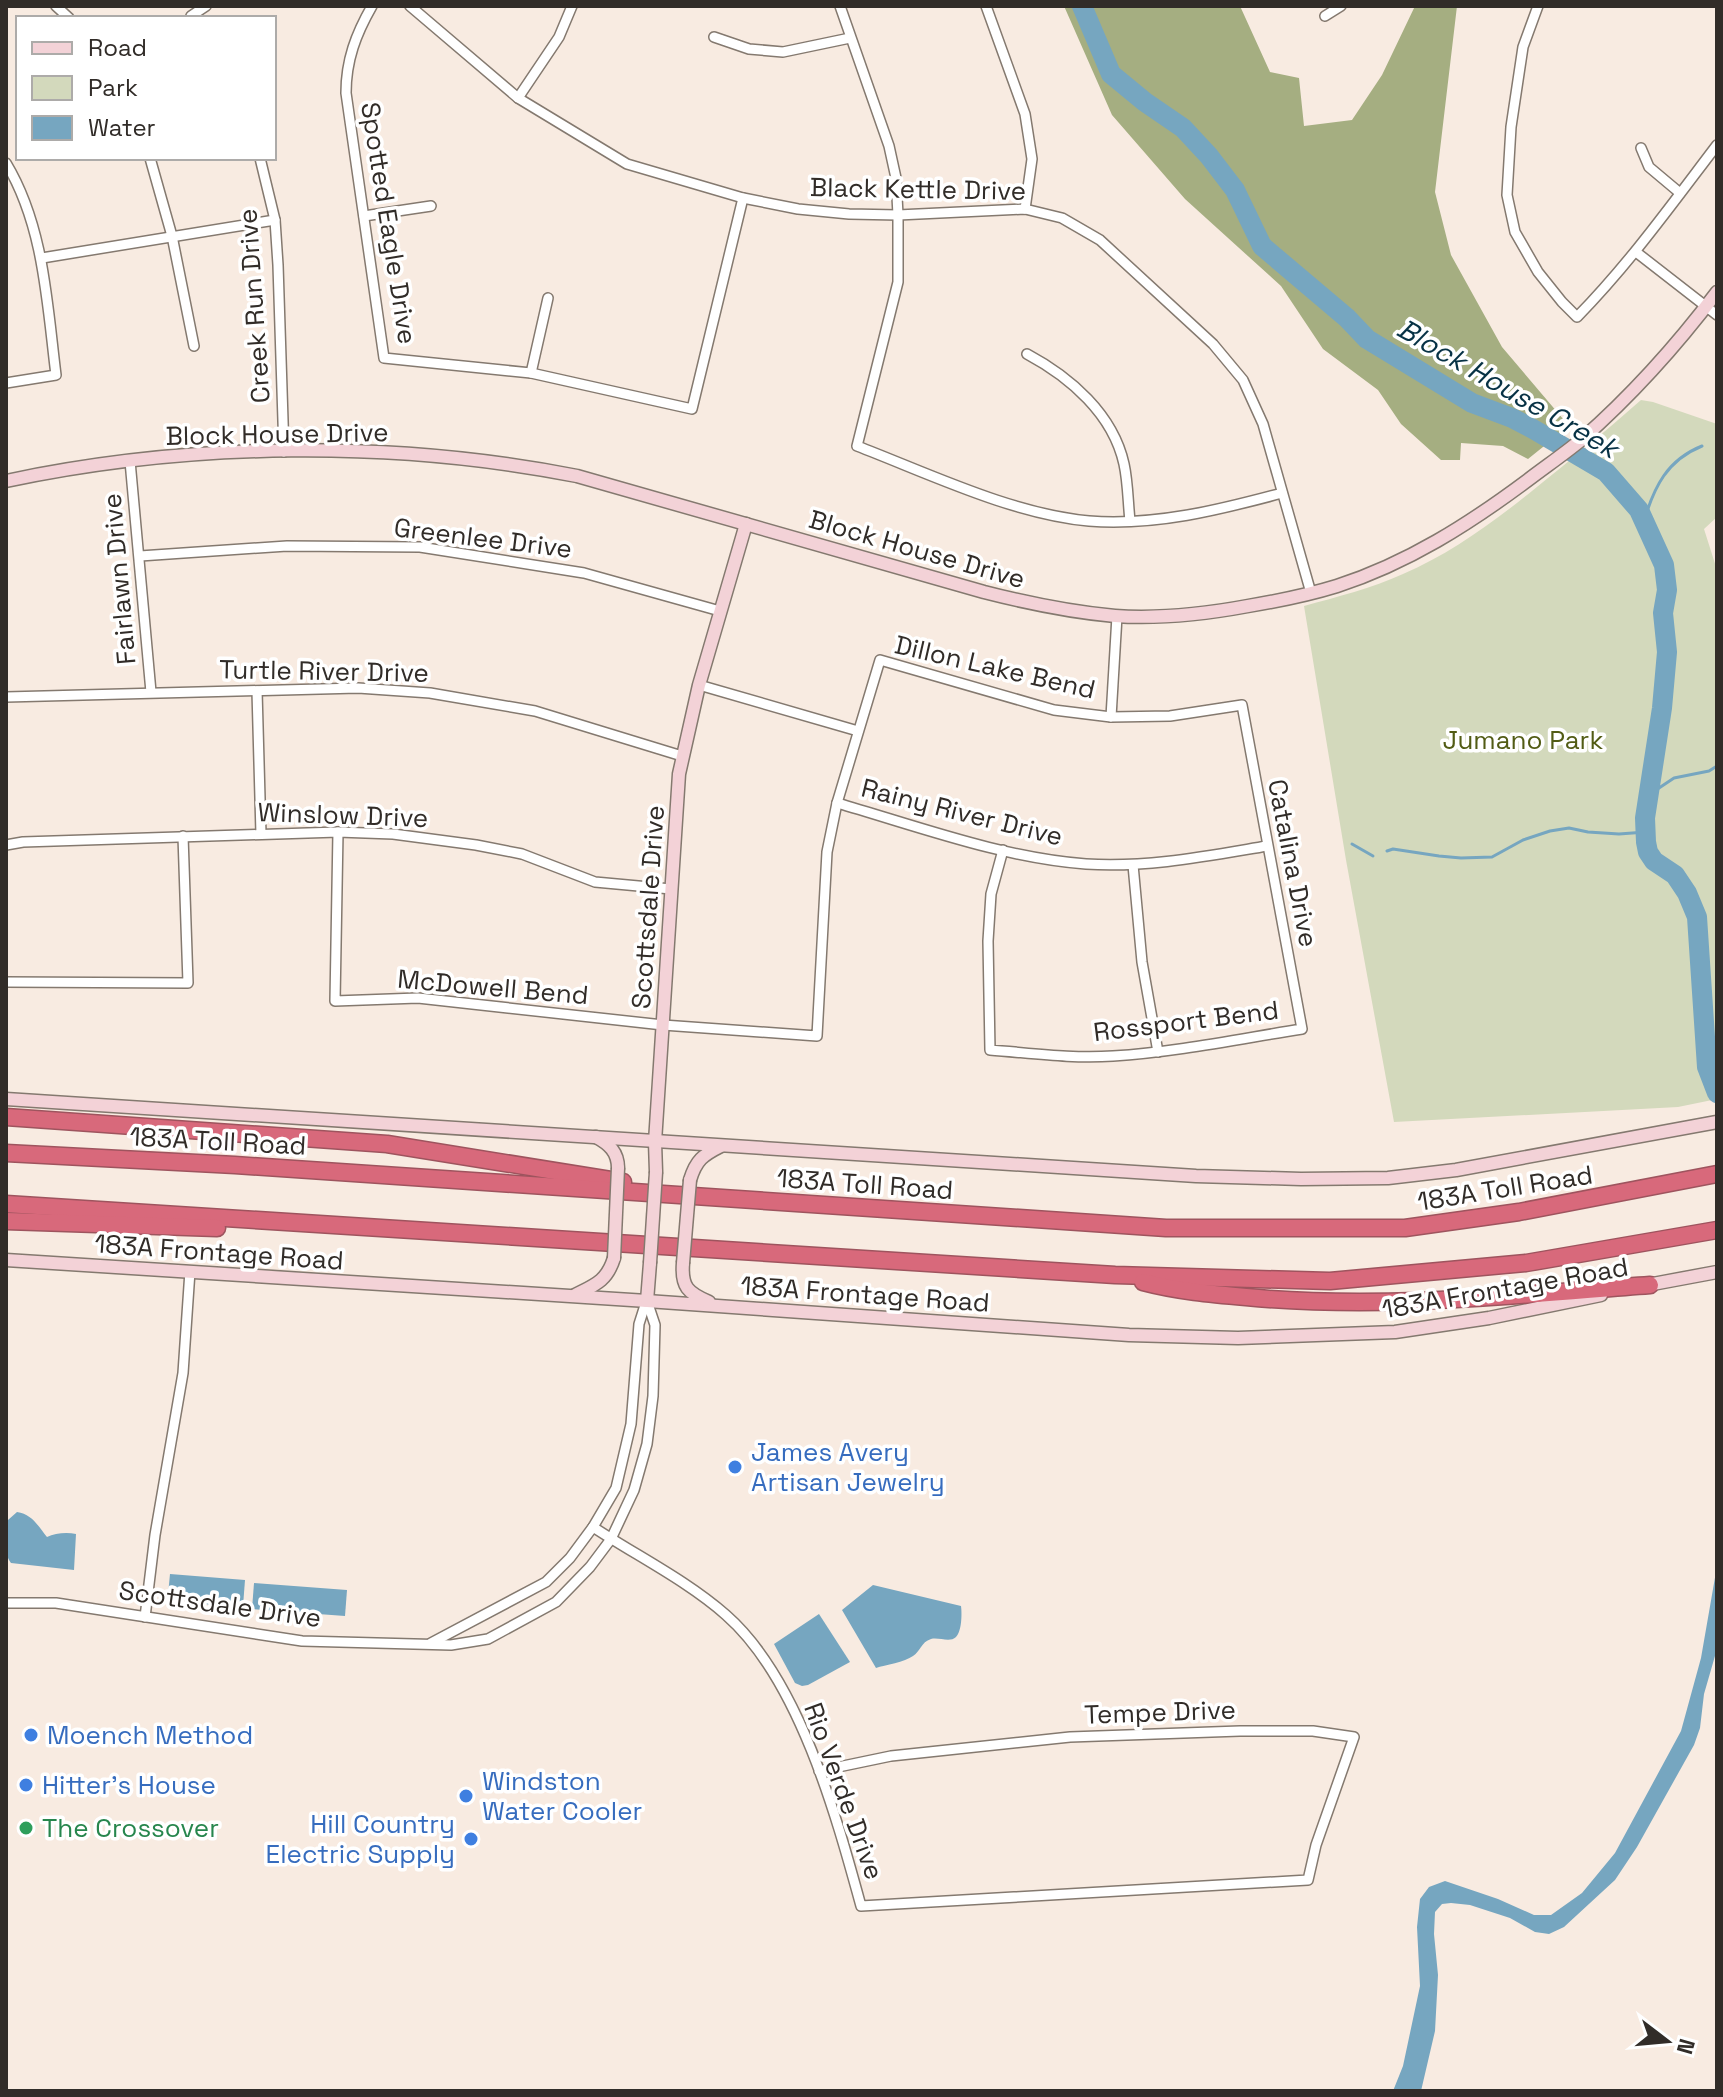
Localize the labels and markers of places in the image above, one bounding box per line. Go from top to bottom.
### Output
place label: James Avery Artisan Jewelry [751,1435,945,1499]
marker: James Avery Artisan Jewelry [726,1458,744,1476]
place label: Moench Method [47,1718,253,1752]
marker: Moench Method [22,1726,40,1744]
place label: Windston Water Cooler [482,1764,642,1828]
place label: Hitter's House [42,1768,216,1802]
marker: Hitter's House [17,1776,35,1794]
marker: Windston Water Cooler [457,1787,475,1805]
place label: Hill Country Electric Supply [266,1807,455,1871]
place label: The Crossover [42,1811,219,1845]
marker: The Crossover [17,1819,35,1837]
marker: Hill Country Electric Supply [462,1830,480,1848]

